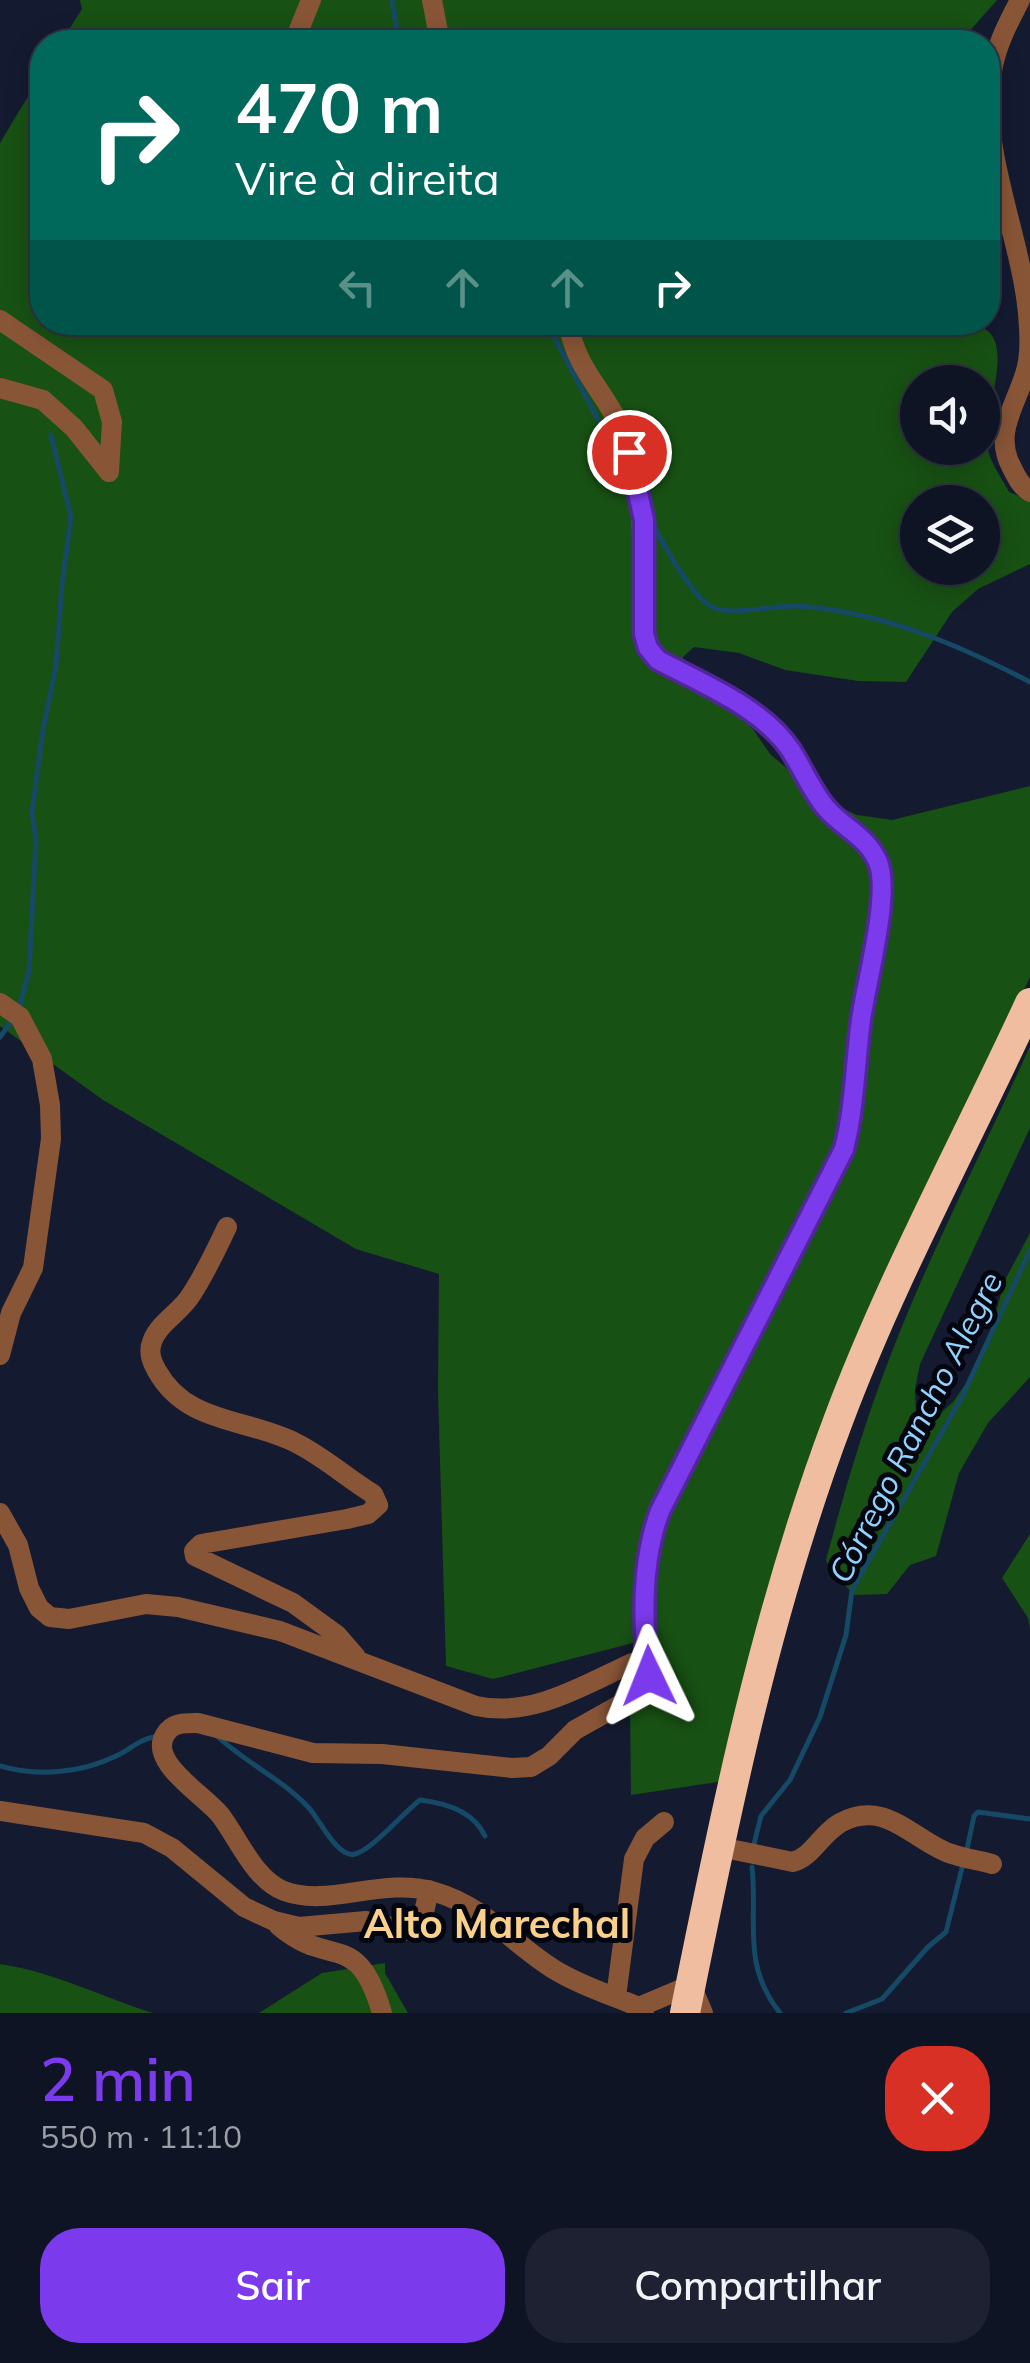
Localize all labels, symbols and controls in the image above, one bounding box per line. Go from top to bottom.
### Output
text: 470 m [235,63,443,151]
icon: right [70,70,200,200]
text: Vire à direita [235,150,500,206]
icon: left [330,260,385,315]
icon: ahead [435,260,490,315]
icon: ahead [540,260,595,315]
icon: right [645,260,700,315]
map controls [900,365,1000,585]
button: sound [900,365,1000,465]
pin [587,410,672,495]
icon: arrive [602,425,657,480]
button: layers [900,485,1000,585]
water label: Córrego Rancho Alegre [819,1265,1011,1589]
position arrow [597,1624,701,1728]
district label: Alto Marechal [364,1898,630,1948]
text: 2 min [40,2041,196,2116]
button: close [885,2046,990,2151]
text: 550 m · 11:10 [40,2116,242,2156]
button: Sair [40,2228,505,2343]
button: Compartilhar [525,2228,990,2343]

